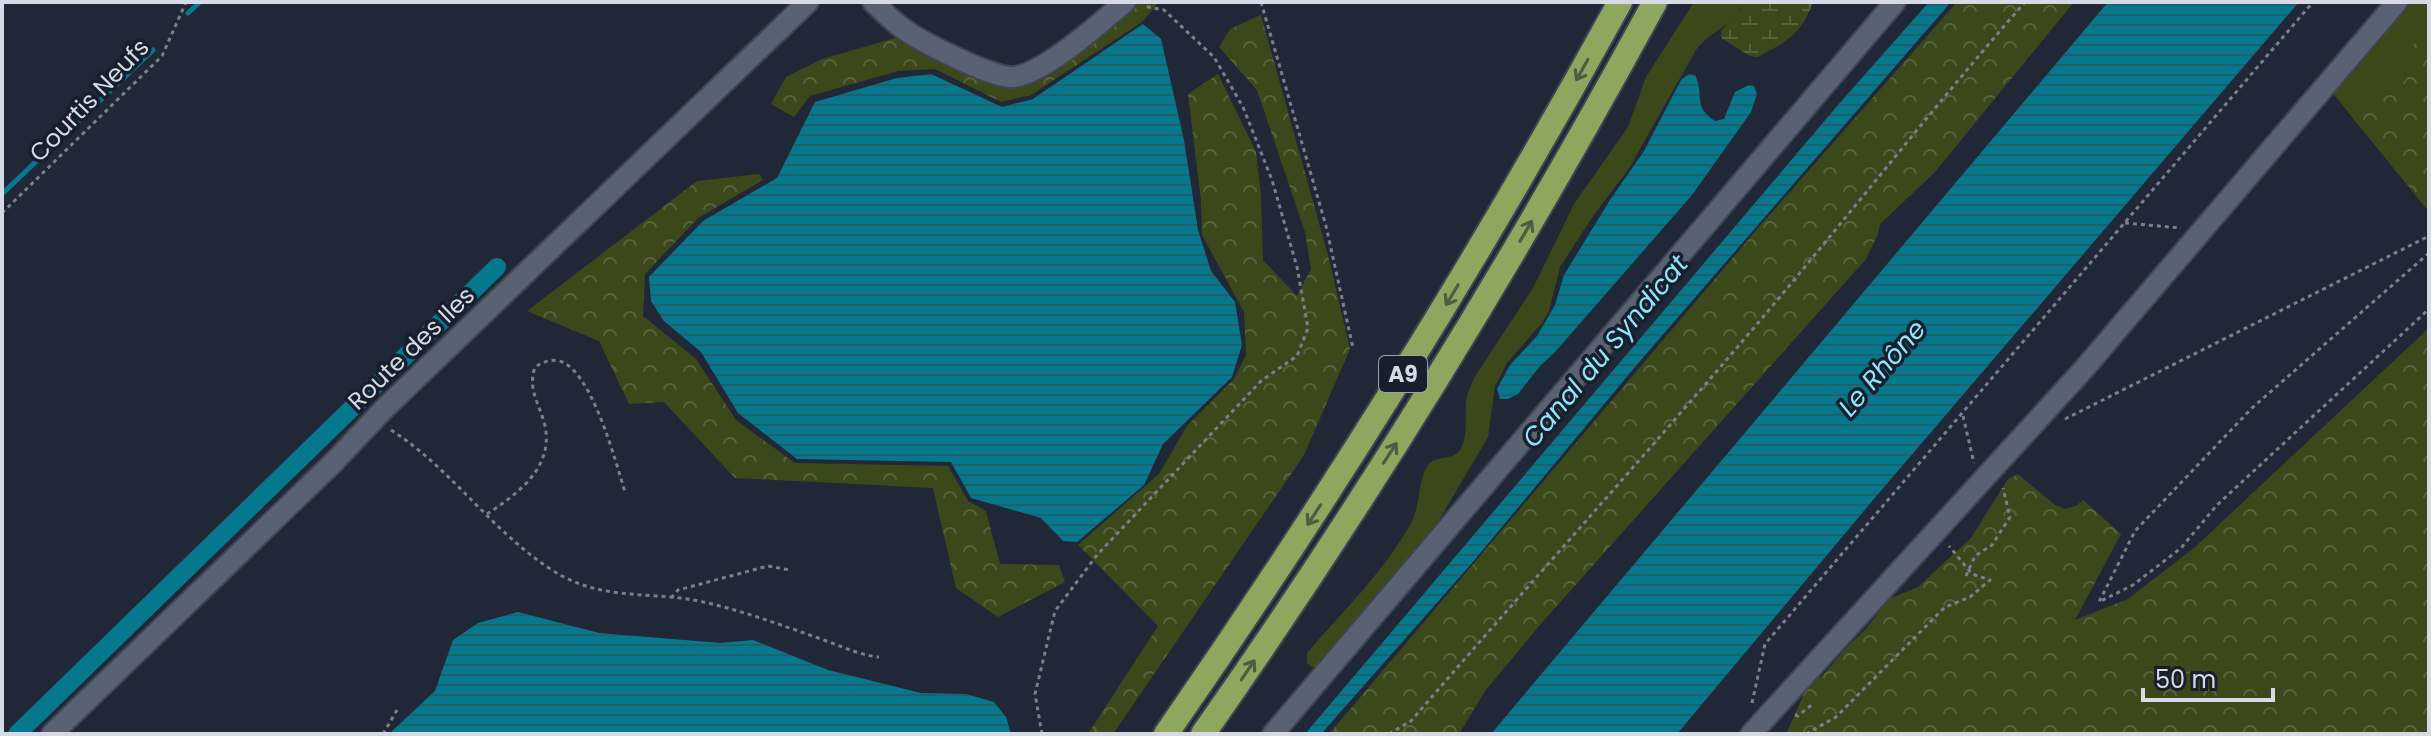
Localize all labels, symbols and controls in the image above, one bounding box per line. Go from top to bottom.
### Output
street label: Courtis Neufs [22,31,156,169]
one-way arrow [1574,58,1590,81]
one-way arrow [1518,219,1534,242]
water label: Canal du Syndicat [1514,247,1697,455]
street label: Route des Iles [340,279,482,417]
one-way arrow [1444,283,1460,306]
water label: Le Rhône [1830,312,1934,424]
road number: A9 [1379,356,1427,392]
one-way arrow [1382,442,1399,464]
one-way arrow [1305,504,1322,526]
scale bar [2143,652,2273,702]
one-way arrow [1240,659,1256,682]
text: 50 m [2155,663,2216,696]

